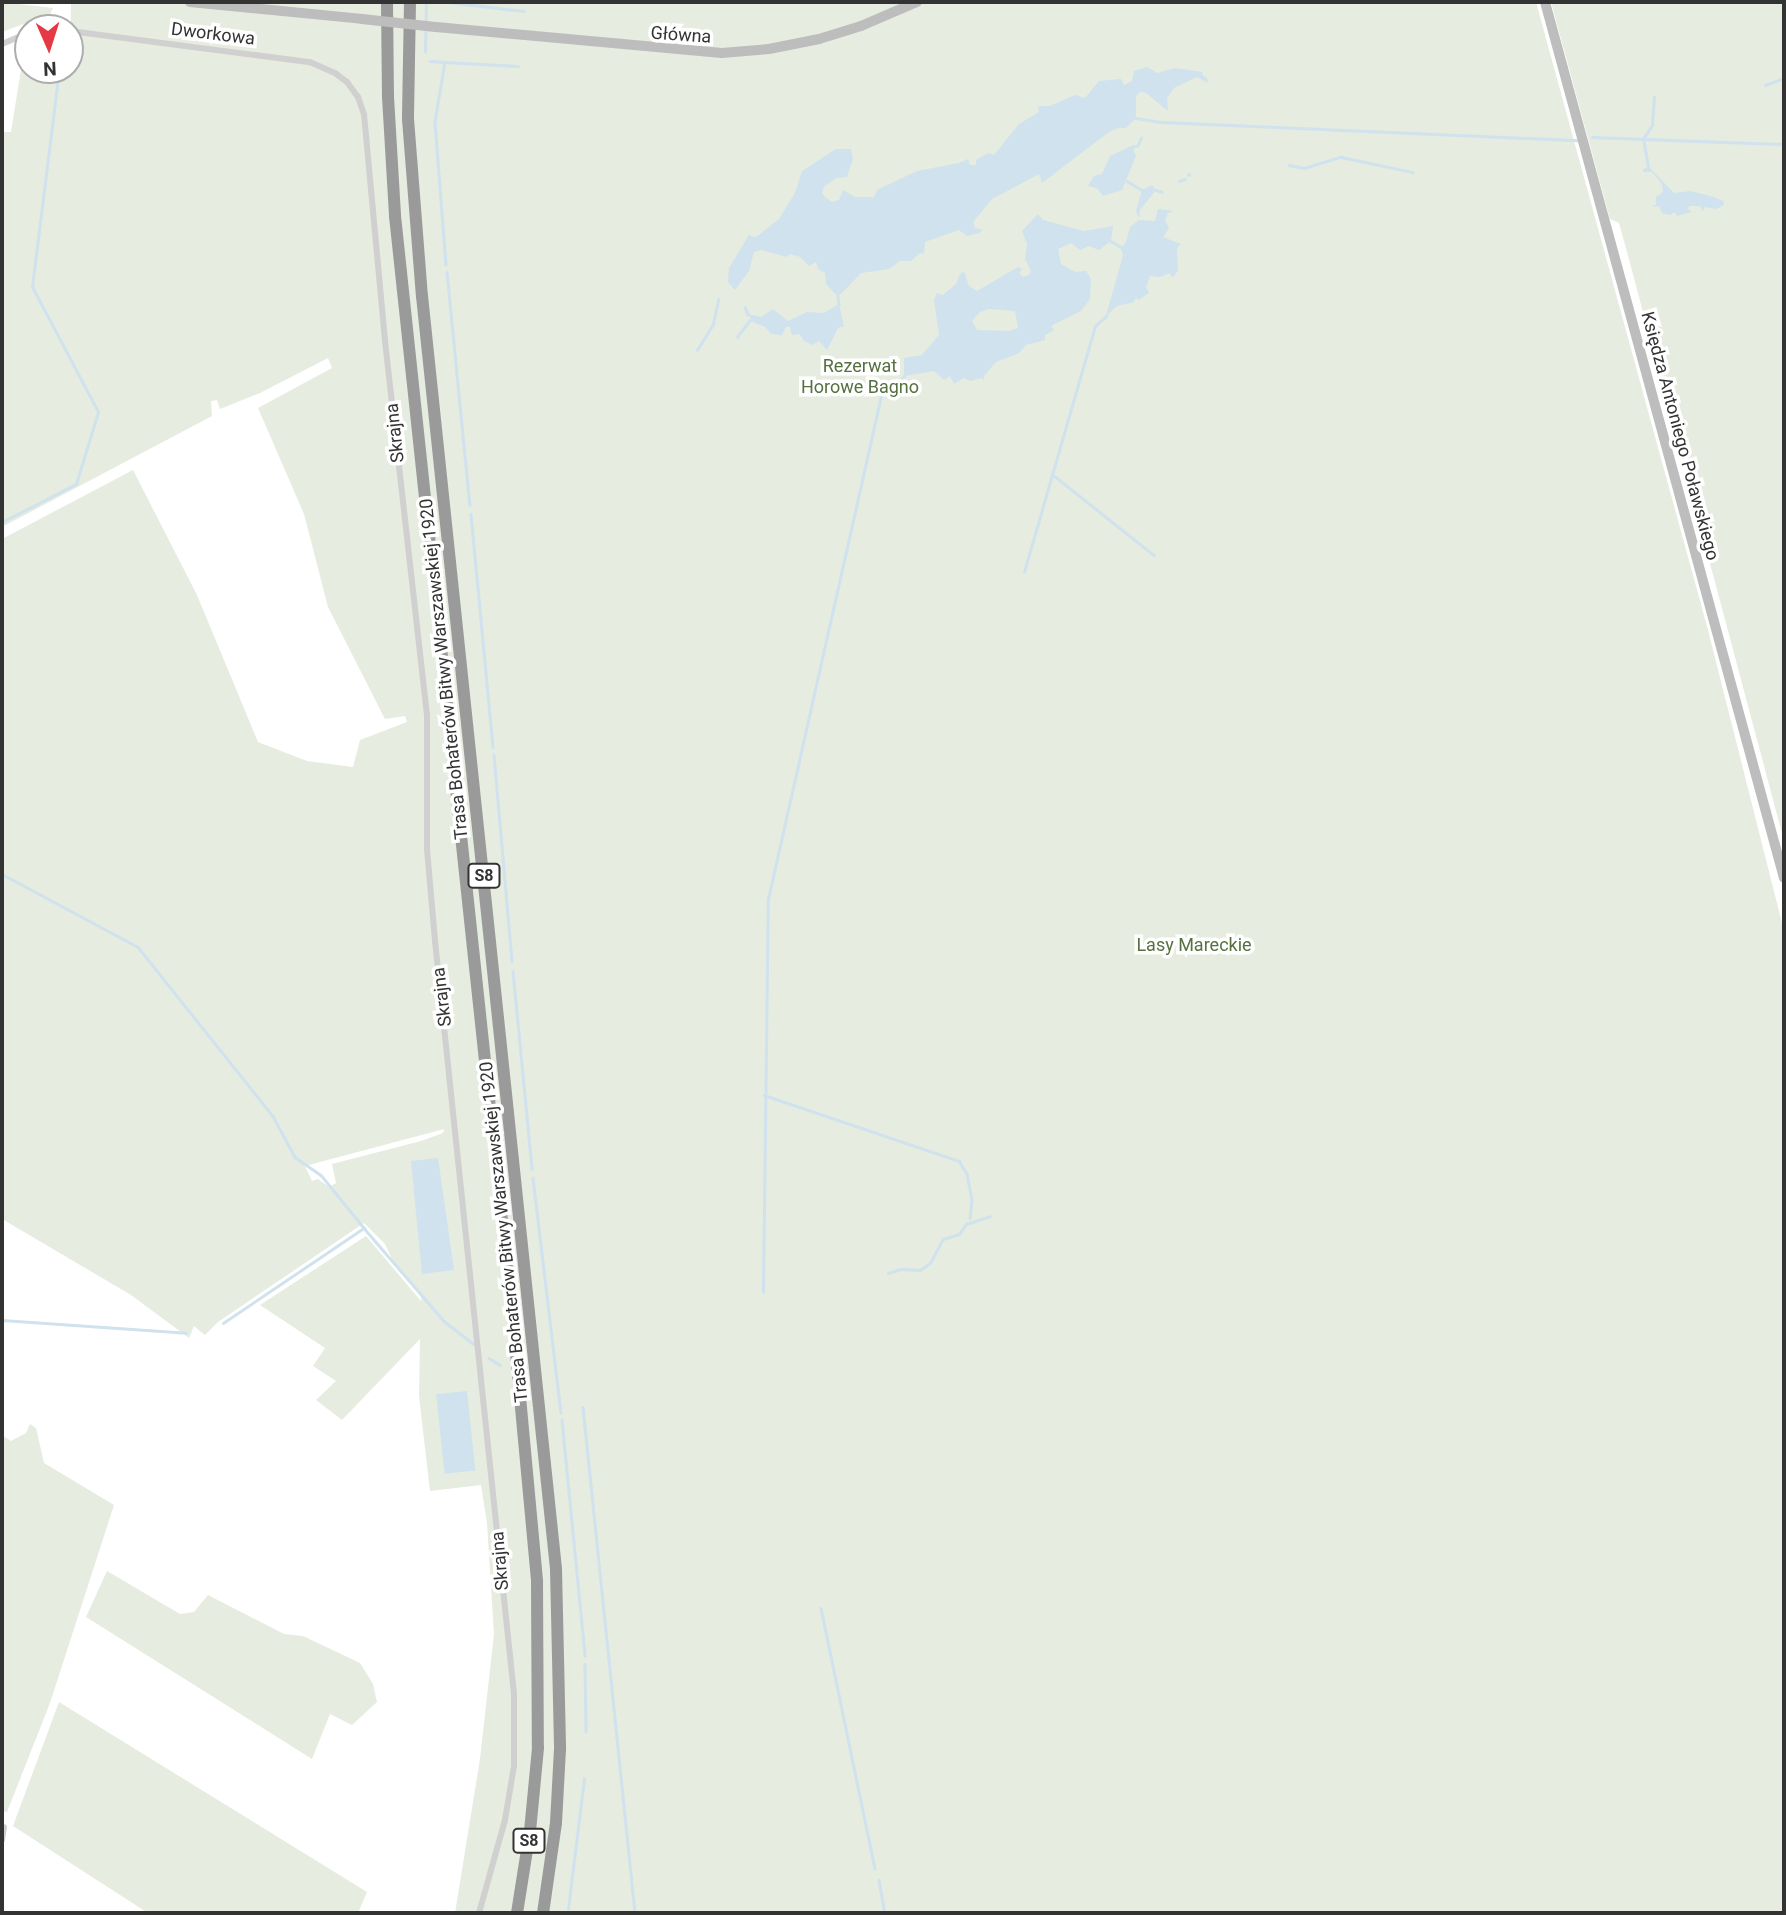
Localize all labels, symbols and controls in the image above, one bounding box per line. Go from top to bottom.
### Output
north arrow [14,14,84,84]
street label: Dworkowa [170,18,256,50]
street label: Główna [650,22,712,48]
text: N [43,57,57,80]
street label: Księdza Antoniego Poławskiego [1636,309,1724,563]
park label: Rezerwat Horowe Bagno [801,356,919,398]
street label: Skrajna [381,402,409,464]
street label: Trasa Bohaterów Bitwy Warszawskiej 1920 [415,497,473,841]
road number: S8 [466,863,502,888]
park label: Lasy Mareckie [1136,934,1252,956]
street label: Skrajna [428,966,456,1028]
street label: Trasa Bohaterów Bitwy Warszawskiej 1920 [475,1060,533,1404]
street label: Skrajna [487,1530,513,1592]
road number: S8 [512,1828,546,1854]

